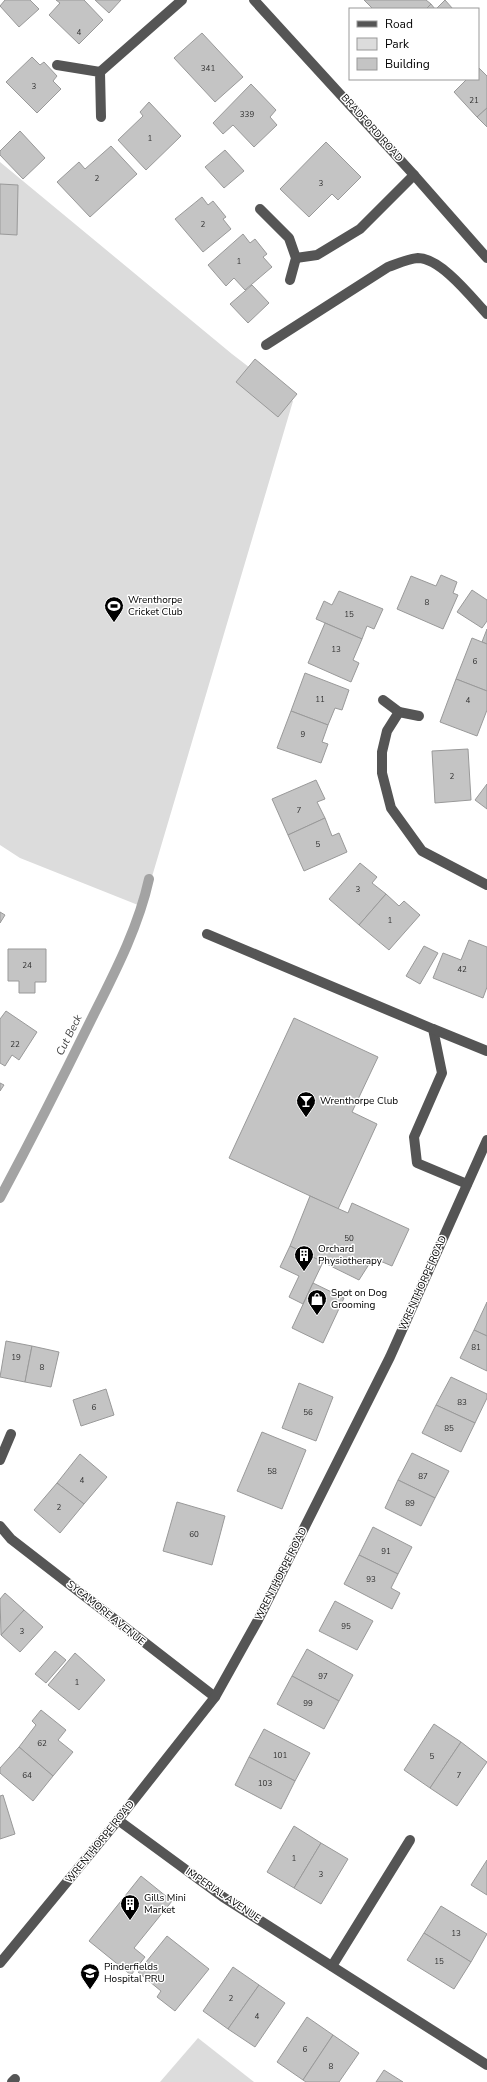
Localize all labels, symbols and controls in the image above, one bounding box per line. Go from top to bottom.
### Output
legend [349,8,479,80]
text: Road [385,16,413,32]
house number: 4 [77,27,82,38]
text: Park [385,36,410,52]
text: Building [385,56,430,72]
house number: 341 [201,63,215,74]
house number: 3 [32,81,37,92]
street label: BRADFORD ROAD [338,91,406,165]
house number: 21 [469,95,479,106]
house number: 339 [240,109,254,120]
house number: 1 [148,133,153,144]
house number: 2 [95,173,100,184]
house number: 3 [319,178,324,189]
house number: 2 [201,219,206,230]
house number: 1 [237,256,242,267]
place label: Wrenthorpe Cricket Club [128,593,183,619]
sports icon: Wrenthorpe Cricket Club [103,595,125,623]
house number: 8 [425,597,430,608]
house number: 15 [344,609,354,620]
house number: 13 [331,644,341,655]
house number: 6 [473,656,478,667]
house number: 11 [315,694,325,705]
house number: 4 [466,695,471,706]
house number: 9 [301,729,306,740]
house number: 2 [450,771,455,782]
house number: 7 [297,805,302,816]
house number: 5 [316,839,321,850]
house number: 3 [356,884,361,895]
house number: 1 [388,915,393,926]
house number: 24 [22,960,32,971]
house number: 42 [457,964,467,975]
water label: Cut Beck [52,1012,86,1058]
house number: 22 [10,1039,20,1050]
bar icon: Wrenthorpe Club [295,1090,317,1118]
place label: Wrenthorpe Club [320,1094,398,1108]
house number: 50 [344,1233,354,1244]
street label: WRENTHORPE ROAD [396,1233,450,1333]
place label: Orchard Physiotherapy [318,1242,383,1268]
building icon: Orchard Physiotherapy [293,1244,315,1272]
place label: Spot on Dog Grooming [331,1286,387,1312]
shop icon: Spot on Dog Grooming [306,1288,328,1316]
house number: 81 [471,1342,481,1353]
house number: 19 [11,1352,21,1363]
house number: 8 [40,1362,45,1373]
house number: 83 [457,1397,467,1408]
house number: 6 [92,1402,97,1413]
house number: 56 [303,1407,313,1418]
house number: 85 [444,1423,454,1434]
house number: 58 [267,1466,277,1477]
house number: 87 [418,1471,428,1482]
house number: 4 [80,1475,85,1486]
house number: 89 [405,1498,415,1509]
house number: 2 [57,1502,62,1513]
street label: WRENTHORPE ROAD [251,1525,311,1623]
house number: 60 [189,1529,199,1540]
house number: 91 [381,1546,391,1557]
house number: 93 [366,1574,376,1585]
street label: SYCAMORE AVENUE [64,1577,148,1649]
house number: 95 [341,1621,351,1632]
house number: 3 [20,1626,25,1637]
house number: 97 [318,1671,328,1682]
house number: 1 [75,1677,80,1688]
house number: 99 [303,1698,313,1709]
house number: 62 [37,1738,47,1749]
house number: 101 [273,1750,287,1761]
house number: 5 [430,1751,435,1762]
house number: 64 [22,1770,32,1781]
house number: 7 [457,1770,462,1781]
house number: 103 [258,1778,272,1789]
street label: WRENTHORPE ROAD [62,1798,138,1886]
house number: 1 [292,1853,297,1864]
street label: IMPERIAL AVENUE [183,1865,263,1925]
house number: 3 [319,1869,324,1880]
place label: Gills Mini Market [144,1891,186,1917]
building icon: Gills Mini Market [119,1893,141,1921]
house number: 13 [451,1928,461,1939]
house number: 15 [434,1956,444,1967]
place label: Pinderfields Hospital PRU [104,1960,165,1986]
school or university icon: Pinderfields Hospital PRU [79,1962,101,1990]
house number: 2 [229,1993,234,2004]
house number: 4 [255,2011,260,2022]
house number: 6 [303,2044,308,2055]
house number: 8 [329,2061,334,2072]

